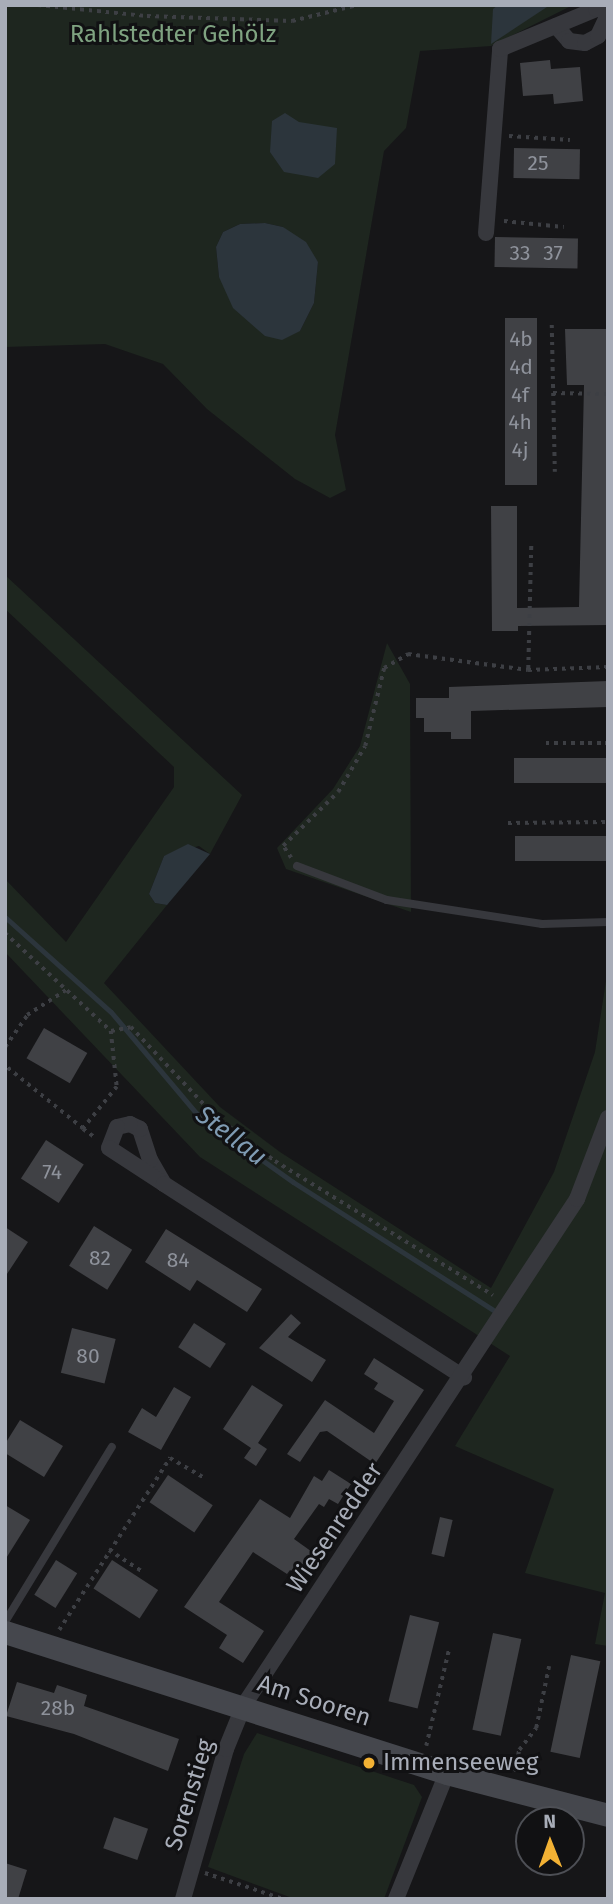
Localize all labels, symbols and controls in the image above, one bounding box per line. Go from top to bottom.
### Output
park label: Rahlstedter Gehölz [70,21,276,49]
house number: 25 [528,150,548,176]
house number: 33 [510,240,530,266]
house number: 37 [543,240,563,266]
house number: 4b [509,326,533,352]
house number: 4d [509,354,533,380]
house number: 4f [511,382,529,408]
house number: 4h [508,409,532,435]
house number: 4j [511,437,529,463]
water label: Stellau [189,1099,273,1173]
house number: 74 [42,1159,62,1185]
house number: 82 [89,1245,111,1271]
house number: 84 [167,1247,189,1273]
house number: 80 [76,1343,100,1369]
street label: Wiesenredder [281,1457,389,1599]
street label: Am Sooren [254,1669,374,1733]
house number: 28b [41,1695,75,1721]
street label: Sorenstieg [159,1736,221,1854]
place label: Immenseeweg [383,1749,538,1777]
marker: Immenseeweg [361,1755,377,1771]
north arrow [515,1806,585,1876]
text: N [543,1810,556,1833]

